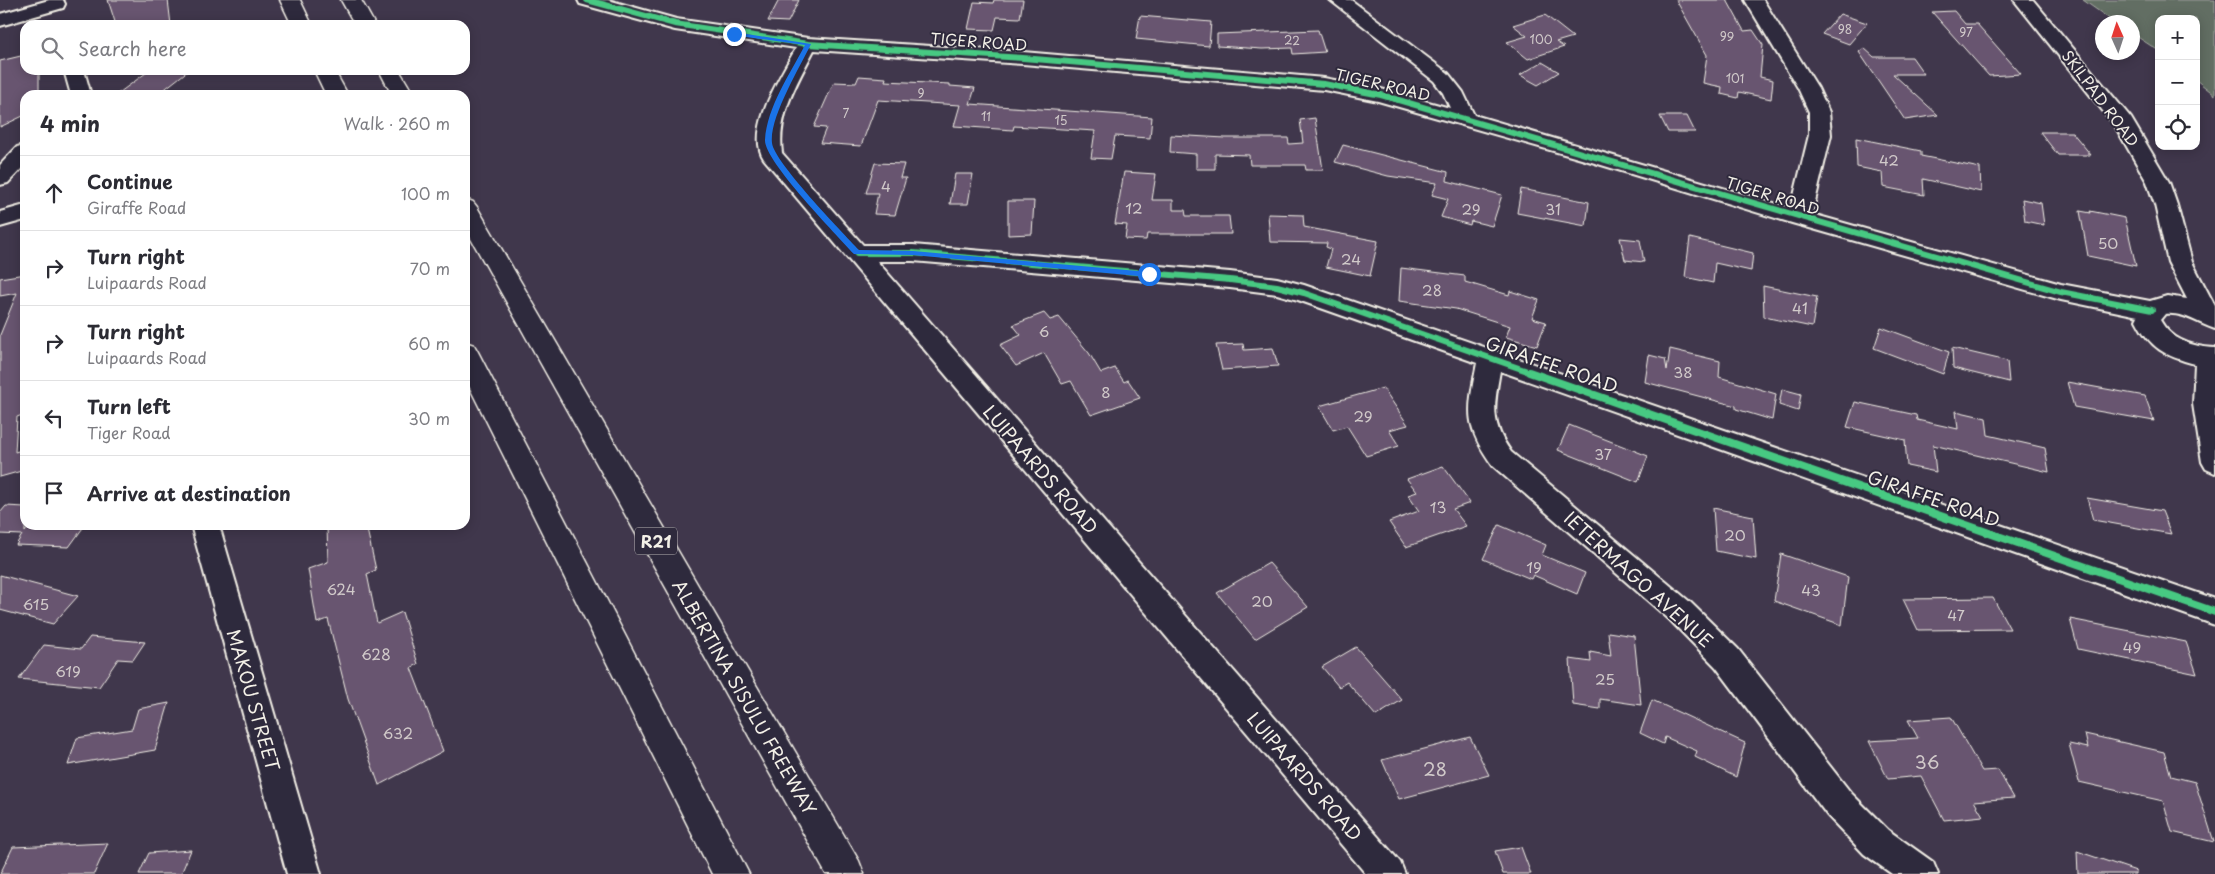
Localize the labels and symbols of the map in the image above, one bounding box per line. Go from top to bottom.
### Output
north arrow [2095,15,2140,60]
house number: 98 [1838,20,1852,38]
route end [723,23,746,46]
house number: 97 [1959,23,1973,41]
street label: TIGER ROAD [930,26,1028,56]
house number: 99 [1720,27,1734,45]
house number: 100 [1530,30,1553,48]
house number: 22 [1284,31,1300,49]
street label: SKILPAD ROAD [2057,45,2145,151]
street label: TIGER ROAD [1333,62,1433,106]
house number: 101 [1726,69,1744,87]
house number: 9 [917,84,925,102]
house number: 7 [843,104,850,122]
house number: 11 [981,107,991,125]
house number: 15 [1054,111,1068,129]
house number: 42 [1879,148,1899,171]
street label: TIGER ROAD [1723,170,1823,220]
house number: 4 [881,174,891,197]
house number: 12 [1125,196,1143,219]
house number: 29 [1461,197,1481,220]
house number: 31 [1545,197,1561,220]
house number: 50 [2098,231,2118,254]
house number: 24 [1341,247,1361,270]
route start [1138,263,1161,286]
house number: 28 [1422,278,1442,301]
house number: 41 [1792,296,1808,319]
house number: 6 [1039,319,1049,342]
street label: GIRAFFE ROAD [1482,329,1622,399]
house number: 38 [1673,360,1693,383]
house number: 8 [1101,380,1111,403]
street label: LUIPAARDS ROAD [977,398,1105,540]
house number: 29 [1353,404,1373,427]
house number: 37 [1594,442,1612,465]
street label: GIRAFFE ROAD [1864,463,2004,533]
house number: 13 [1430,495,1446,518]
street label: IETERMAGO AVENUE [1559,505,1719,653]
house number: 20 [1724,523,1746,546]
road number: R21 [635,528,677,554]
house number: 19 [1526,555,1542,578]
street label: ALBERTINA SISULU FREEWAY [666,574,824,820]
house number: 624 [326,577,356,600]
house number: 43 [1801,578,1821,601]
house number: 20 [1251,589,1273,612]
house number: 615 [23,592,49,615]
house number: 47 [1947,603,1965,626]
street label: MAKOU STREET [221,626,287,775]
house number: 49 [2123,635,2141,658]
house number: 628 [361,642,391,665]
house number: 619 [55,659,81,682]
house number: 25 [1595,667,1615,690]
street label: LUIPAARDS ROAD [1241,705,1369,847]
house number: 632 [383,721,413,744]
house number: 36 [1915,748,1939,775]
house number: 28 [1423,755,1447,782]

